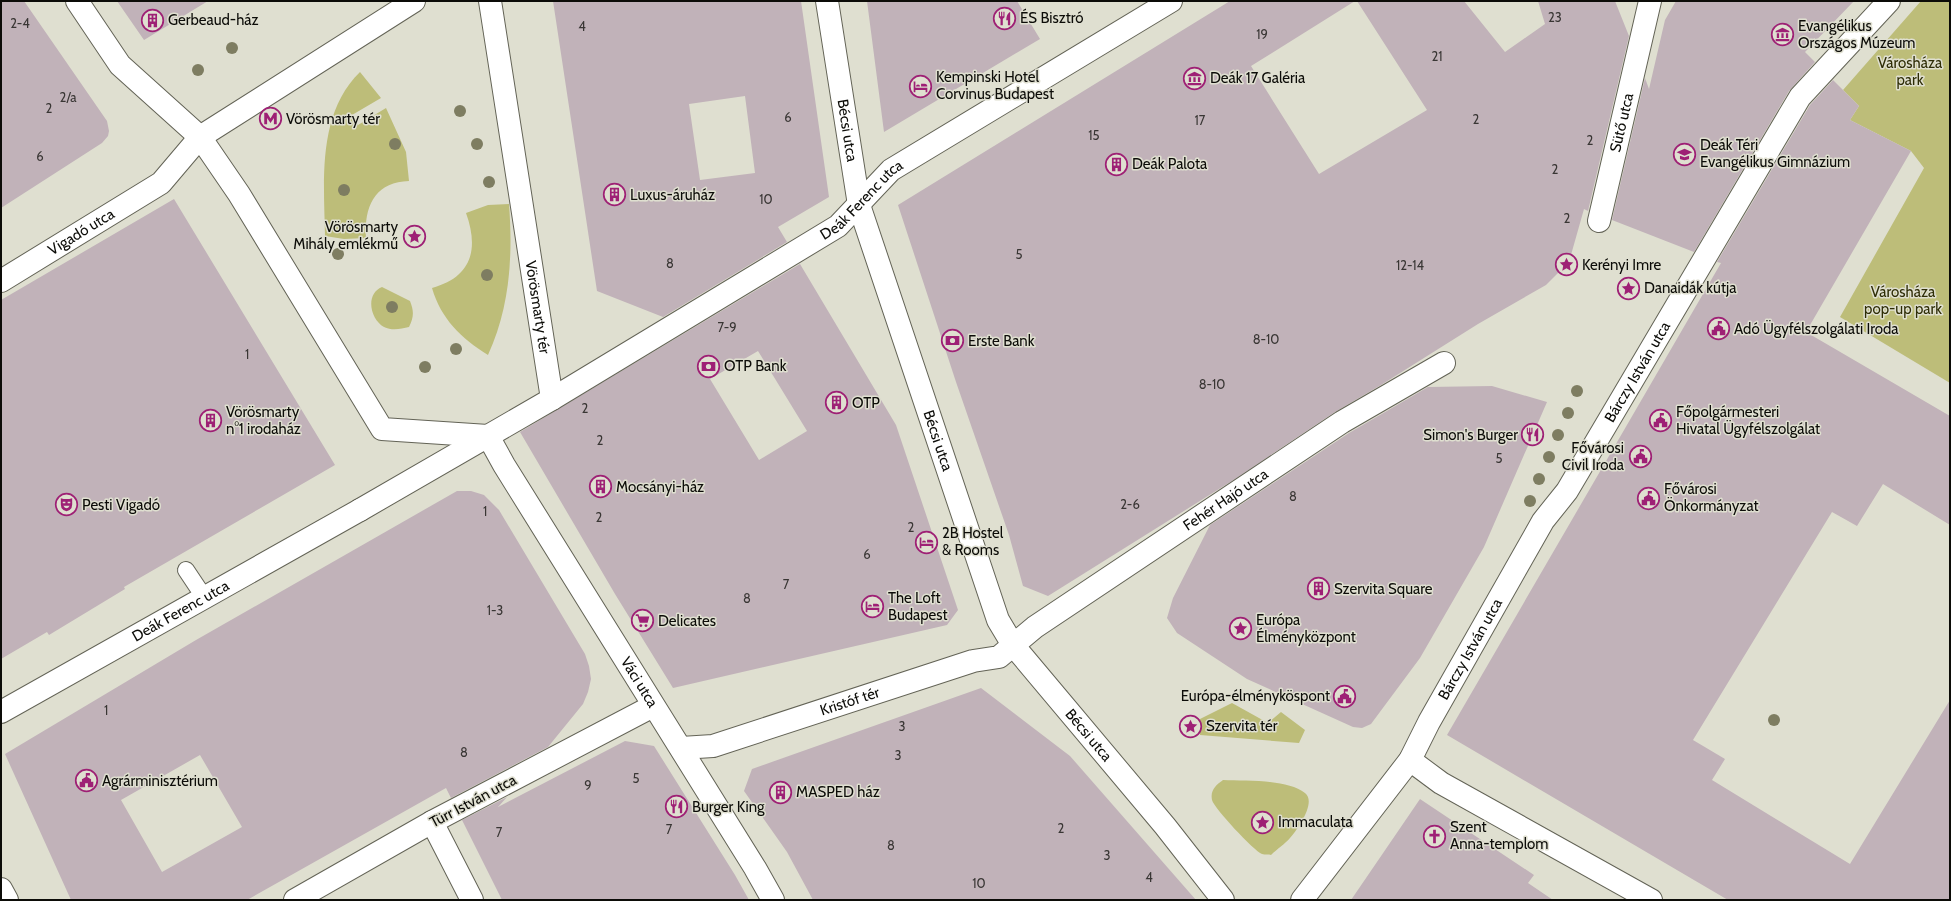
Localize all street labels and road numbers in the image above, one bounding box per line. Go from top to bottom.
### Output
street label: Sütő utca [1606,91,1638,154]
street label: Bécsi utca [834,98,861,164]
street label: Deák Ferenc utca [817,156,907,244]
street label: Vigadó utca [45,204,118,259]
street label: Vörösmarty tér [522,259,554,355]
street label: Bárczy István utca [1601,318,1674,426]
street label: Bécsi utca [919,408,957,474]
street label: Fehér Hajó utca [1180,465,1272,534]
street label: Deák Ferenc utca [129,576,233,645]
street label: Bárczy István utca [1434,595,1507,703]
street label: Váci utca [617,654,662,711]
street label: Kristóf tér [818,683,882,719]
street label: Bécsi utca [1061,705,1116,766]
street label: Türr István utca [427,770,520,831]

